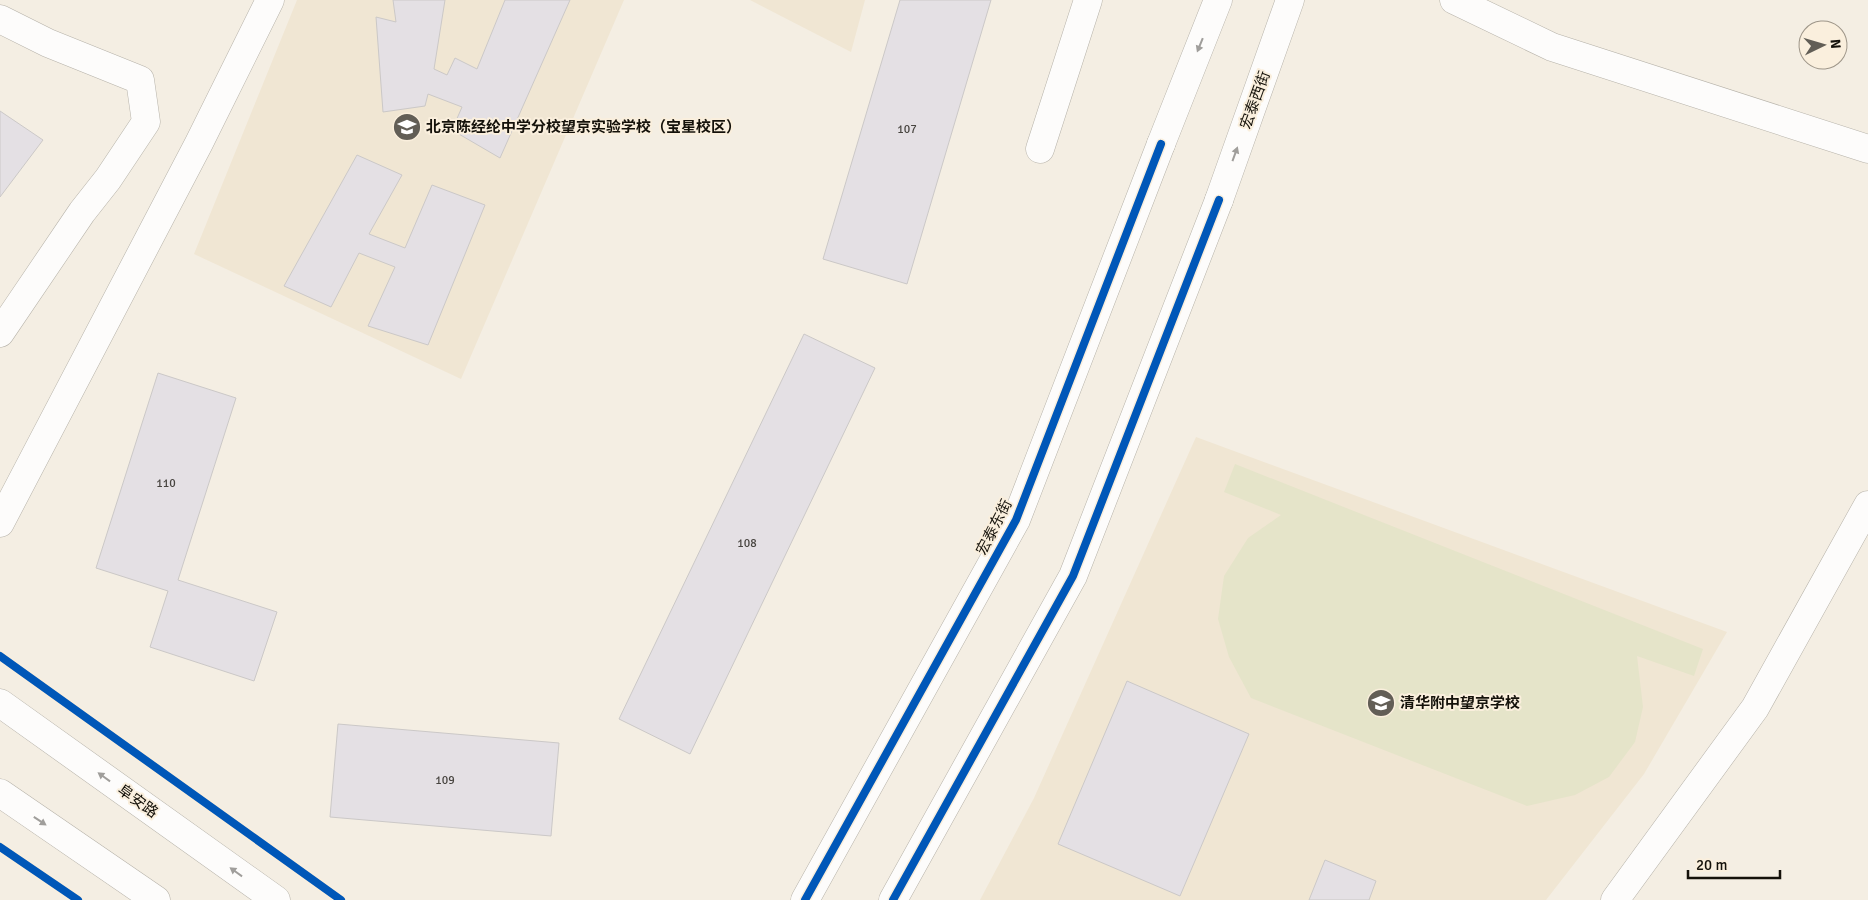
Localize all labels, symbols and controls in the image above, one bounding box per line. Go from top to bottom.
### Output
north arrow [1798,20,1848,70]
one-way arrow [1196,38,1204,53]
text: N [1827,38,1844,50]
street label: 宏泰西街 [1236,69,1274,131]
school or university icon: 北京陈经纶中学分校望京实验学校（宝星校区） [392,112,422,142]
place label: 北京陈经纶中学分校望京实验学校（宝星校区） [426,118,741,136]
house number: 107 [897,122,917,137]
one-way arrow [1231,146,1239,161]
house number: 110 [156,476,176,491]
street label: 宏泰东街 [972,496,1016,558]
house number: 108 [737,536,757,551]
school or university icon: 清华附中望京学校 [1366,688,1396,718]
place label: 清华附中望京学校 [1400,694,1520,712]
one-way arrow [97,772,111,782]
house number: 109 [435,773,455,788]
street label: 阜安路 [115,780,161,822]
one-way arrow [33,816,47,826]
scale bar [1688,848,1780,880]
text: 20 m [1696,856,1727,874]
one-way arrow [229,867,243,877]

